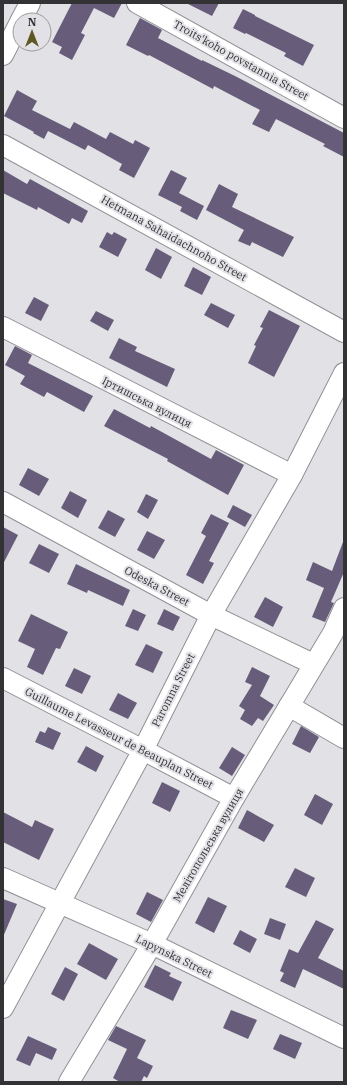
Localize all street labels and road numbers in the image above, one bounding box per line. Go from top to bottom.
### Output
street label: Troits'koho povstannia Street [171,17,311,103]
street label: Hetmana Sahaidachnoho Street [99,192,249,284]
street label: Іртишська вулиця [100,373,194,431]
street label: Odeska Street [122,563,192,609]
street label: Paromna Street [148,651,198,729]
street label: Guillaume Levasseur de Beauplan Street [23,684,216,792]
street label: Мелітопольська вулиця [170,786,246,904]
street label: Lapynska Street [133,931,215,981]

